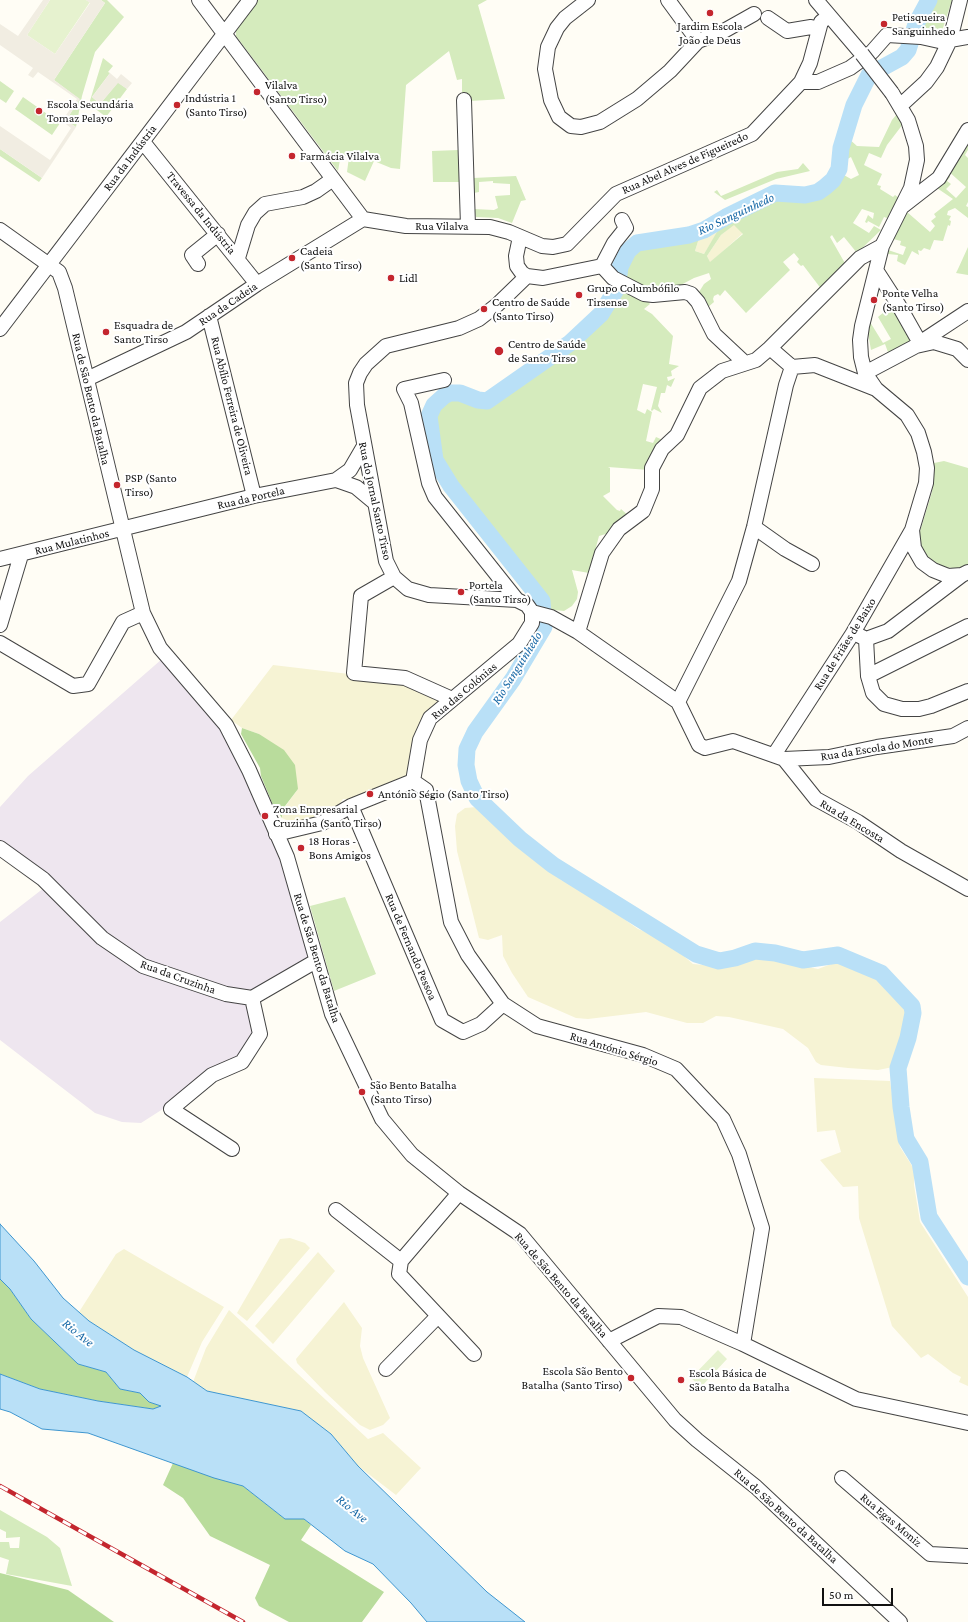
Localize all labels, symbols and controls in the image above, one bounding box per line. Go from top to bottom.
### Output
marker: Jardim Escola João de Deus [705,8,715,18]
place label: Petisqueira Sanguinhedo [892,10,955,38]
place label: Jardim Escola João de Deus [677,19,743,47]
marker: Petisqueira Sanguinhedo [879,19,889,29]
place label: Vilalva (Santo Tirso) [265,78,328,106]
marker: Vilalva (Santo Tirso) [252,87,262,97]
place label: Indústria 1 (Santo Tirso) [185,91,248,119]
place label: Escola Secundária Tomaz Pelayo [47,97,134,125]
marker: Indústria 1 (Santo Tirso) [172,100,182,110]
marker: Escola Secundária Tomaz Pelayo [34,106,44,116]
street label: Rua da Indústria [100,122,160,194]
street label: Rua Abel Alves de Figueiredo [620,129,750,197]
place label: Farmácia Vilalva [300,149,379,163]
marker: Farmácia Vilalva [287,151,297,161]
street label: Travessa da Indústria [163,169,239,257]
water label: Rio Sanguinhedo [695,189,777,239]
street label: Rua Vilalva [415,219,469,233]
place label: Cadeia (Santo Tirso) [300,244,363,272]
marker: Cadeia (Santo Tirso) [287,253,297,263]
place label: Lidl [399,271,418,285]
marker: Lidl [386,273,396,283]
street label: Rua da Cadeia [196,279,260,329]
place label: Grupo Columbófilo Tirsense [587,281,679,309]
place label: Ponte Velha (Santo Tirso) [882,286,945,314]
marker: Grupo Columbófilo Tirsense [574,290,584,300]
place label: Centro de Saúde (Santo Tirso) [492,295,570,323]
marker: Ponte Velha (Santo Tirso) [869,295,879,305]
marker: Centro de Saúde (Santo Tirso) [479,304,489,314]
place label: Esquadra de Santo Tirso [114,318,173,346]
marker: Esquadra de Santo Tirso [101,327,111,337]
street label: Rua de São Bento da Batalha [69,332,113,466]
street label: Rua Abílio Ferreira de Oliveira [208,335,256,477]
place label: Centro de Saúde de Santo Tirso [508,337,586,365]
marker: Centro de Saúde de Santo Tirso [493,345,505,357]
street label: Rua do Jornal Santo Tirso [355,441,395,561]
place label: PSP (Santo Tirso) [125,471,177,499]
marker: PSP (Santo Tirso) [112,480,122,490]
street label: Rua da Portela [216,483,286,513]
street label: Rua Mulatinhos [33,526,111,558]
place label: Portela (Santo Tirso) [469,578,532,606]
marker: Portela (Santo Tirso) [456,587,466,597]
street label: Rua de Friães de Baixo [811,595,879,693]
water label: Rio Sanguinhedo [488,629,546,707]
street label: Rua das Colónias [428,659,500,723]
street label: Rua da Escola do Monte [820,732,934,764]
place label: António Ségio (Santo Tirso) [378,787,509,801]
marker: António Ségio (Santo Tirso) [365,789,375,799]
street label: Rua da Encosta [817,796,887,846]
place label: Zona Empresarial Cruzinha (Santo Tirso) [273,802,382,830]
marker: Zona Empresarial Cruzinha (Santo Tirso) [260,811,270,821]
place label: 18 Horas - Bons Amigos [309,834,371,862]
marker: 18 Horas - Bons Amigos [296,843,306,853]
street label: Rua de São Bento da Batalha [290,891,344,1025]
street label: Rua de Fernando Pessoa [382,891,440,1003]
street label: Rua da Cruzinha [138,957,218,997]
street label: Rua António Sérgio [568,1029,660,1069]
place label: São Bento Batalha (Santo Tirso) [370,1078,456,1106]
marker: São Bento Batalha (Santo Tirso) [357,1087,367,1097]
street label: Rua de São Bento da Batalha [511,1229,611,1341]
water label: Rio Ave [59,1316,97,1350]
place label: Escola São Bento Batalha (Santo Tirso) [521,1364,623,1392]
place label: Escola Básica de São Bento da Batalha [689,1366,790,1394]
marker: Escola São Bento Batalha (Santo Tirso) [626,1373,636,1383]
marker: Escola Básica de São Bento da Batalha [676,1375,686,1385]
street label: Rua de São Bento da Batalha [731,1465,841,1567]
street label: Rua Egas Moniz [857,1490,925,1550]
water label: Rio Ave [333,1492,371,1526]
scale bar [824,1580,895,1606]
text: 50 m [829,1588,853,1602]

